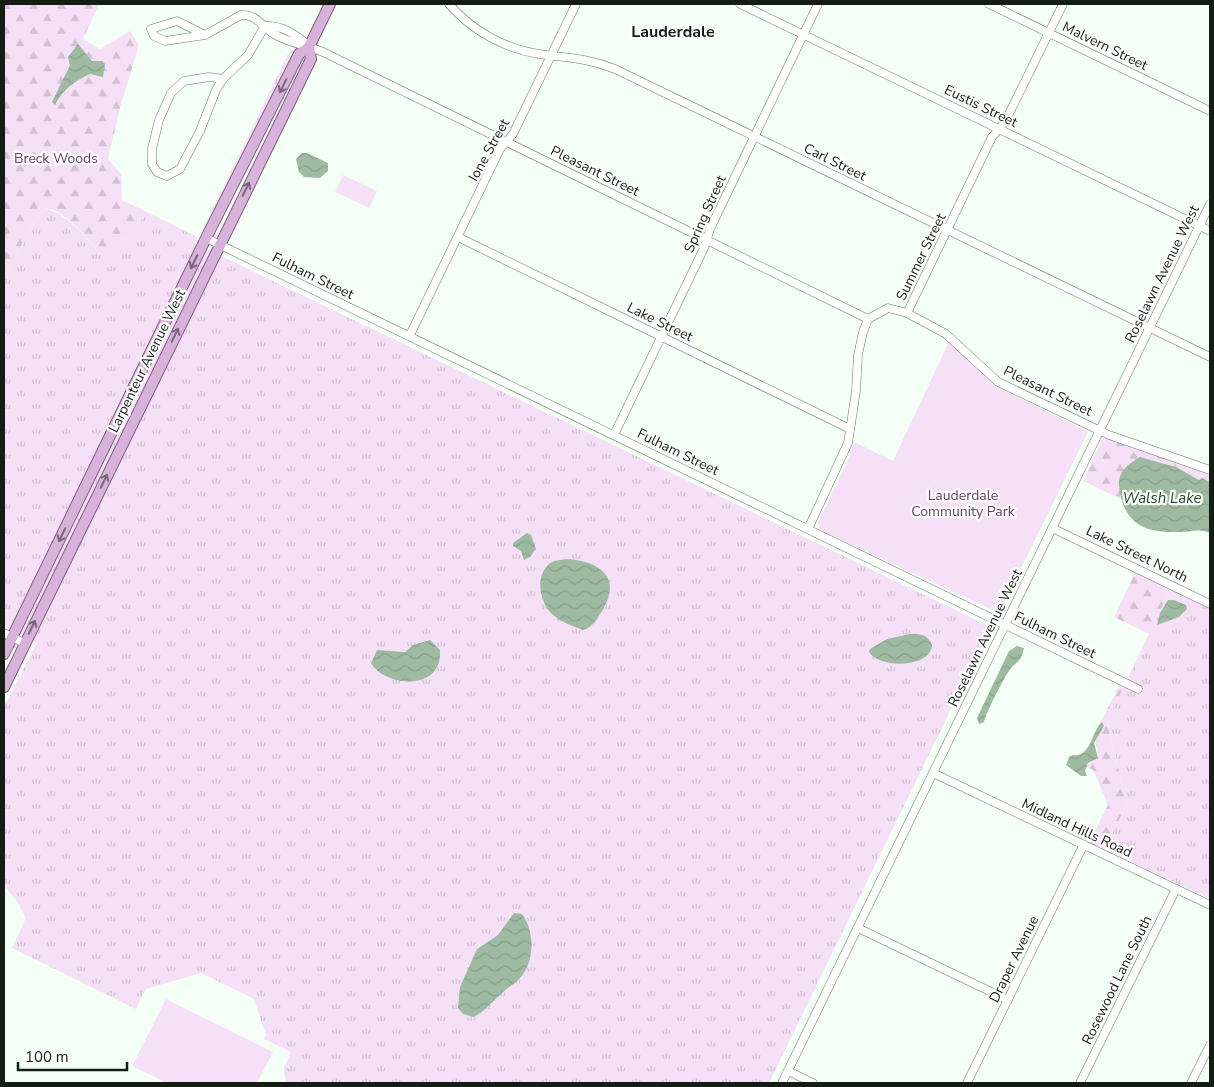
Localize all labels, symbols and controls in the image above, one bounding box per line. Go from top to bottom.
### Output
street label: Malvern Street [1059,17,1151,75]
district label: Lauderdale [631,21,715,43]
one-way arrow [278,78,287,93]
street label: Eustis Street [941,80,1021,132]
street label: Ione Street [464,115,514,185]
street label: Carl Street [800,139,870,185]
street label: Pleasant Street [547,141,643,201]
park label: Breck Woods [14,149,98,168]
street label: Spring Street [679,172,731,256]
one-way arrow [242,182,252,197]
street label: Roselawn Avenue West [1120,202,1204,346]
street label: Summer Street [892,210,950,304]
street label: Fulham Street [269,248,357,304]
one-way arrow [189,255,199,270]
street label: Larpenteur Avenue West [104,286,190,436]
street label: Lake Street [624,298,696,346]
one-way arrow [171,328,180,343]
street label: Pleasant Street [1000,361,1096,421]
street label: Fulham Street [634,424,722,480]
one-way arrow [99,474,109,489]
park label: Lauderdale Community Park [911,486,1016,521]
water label: Walsh Lake [1123,488,1201,508]
street label: Lake Street North [1083,521,1191,587]
one-way arrow [57,527,67,542]
street label: Roselawn Avenue West [943,566,1027,710]
street label: Fulham Street [1011,607,1099,663]
one-way arrow [28,620,38,635]
street label: Midland Hills Road [1019,794,1135,862]
street label: Draper Avenue [985,912,1043,1006]
street label: Rosewood Lane South [1078,912,1156,1048]
scale bar [18,1040,126,1072]
text: 100 m [25,1047,69,1067]

